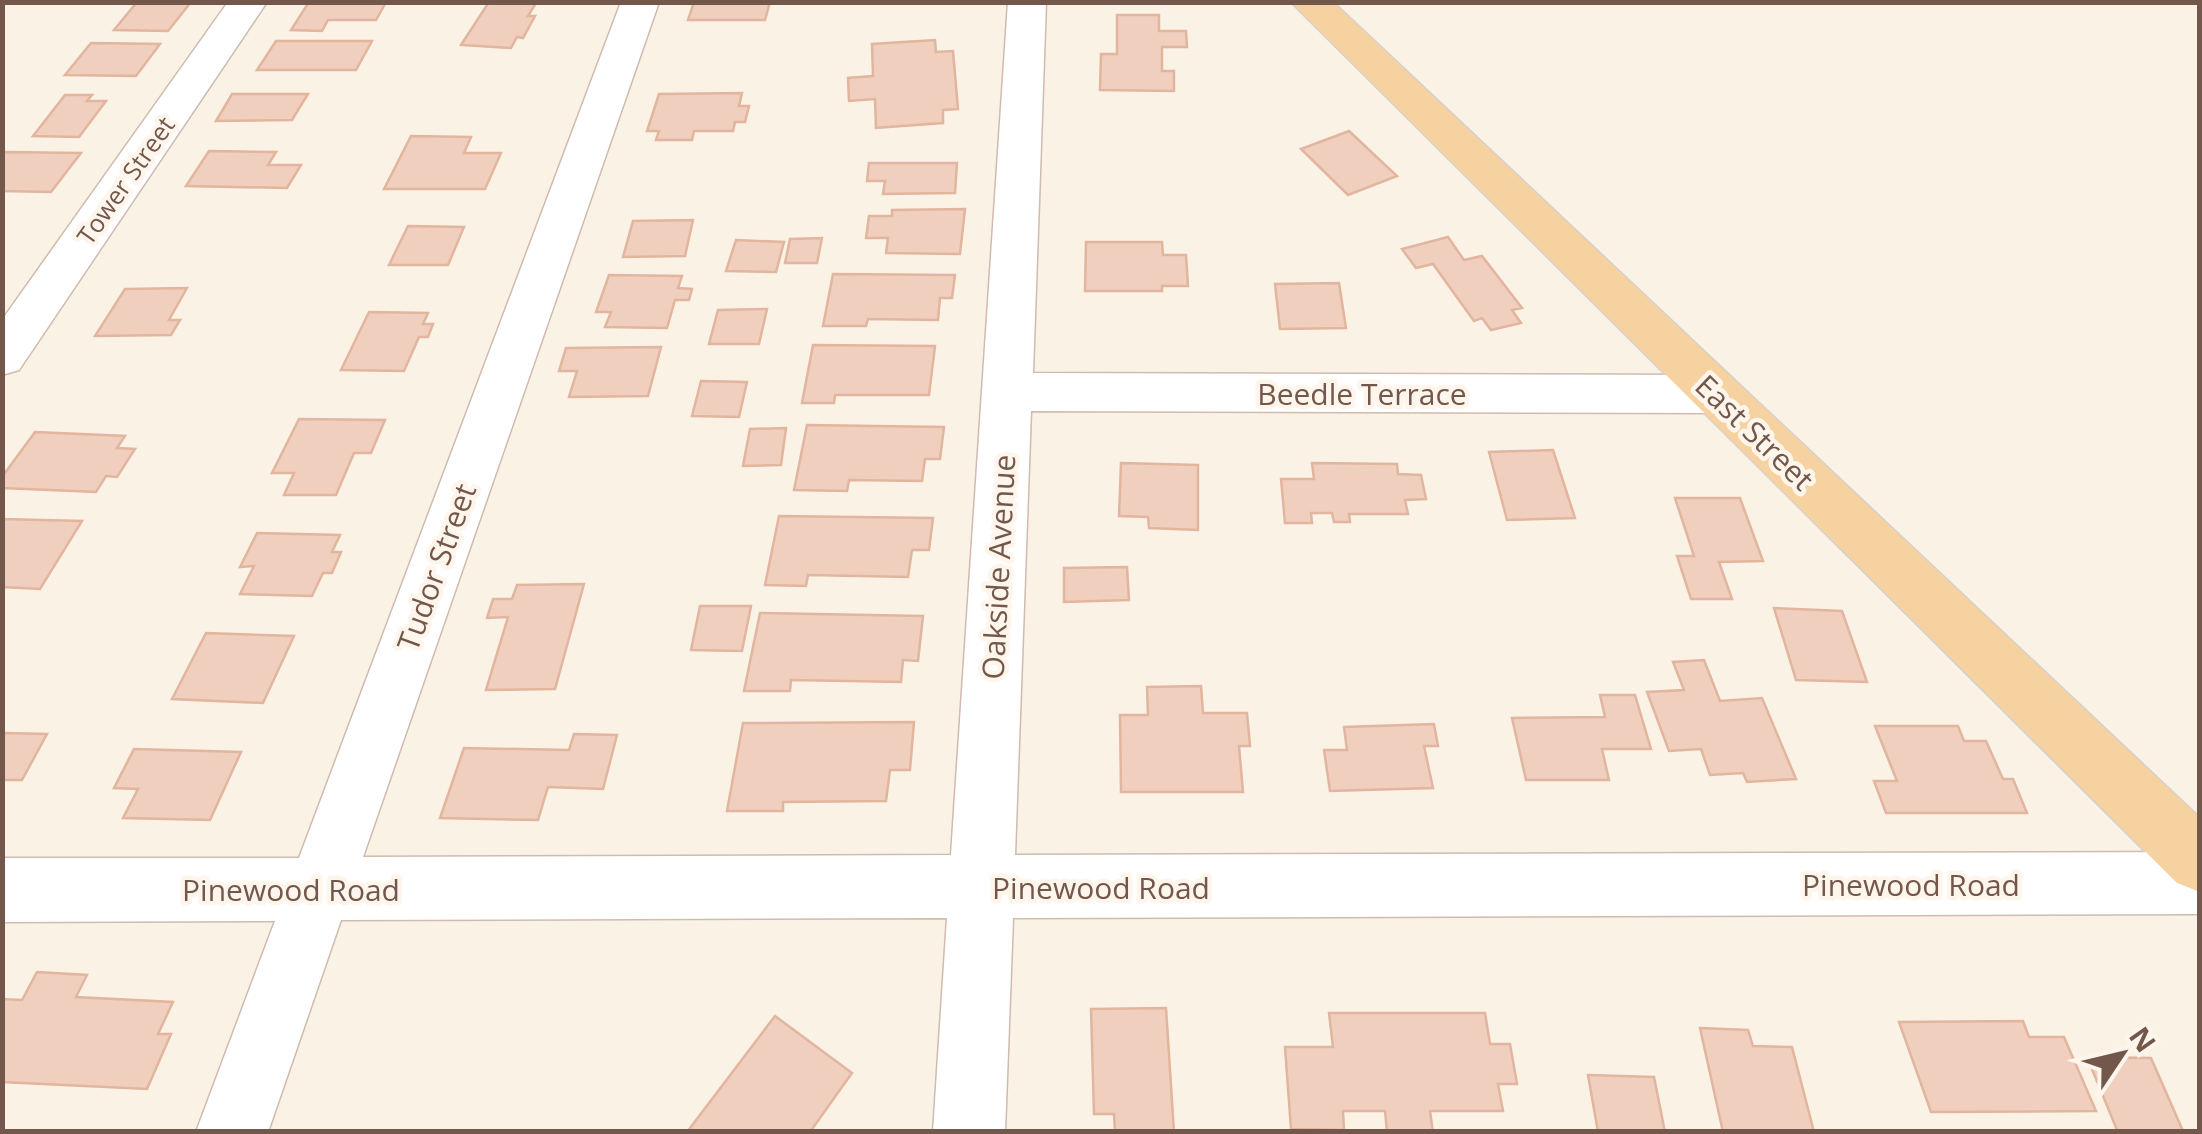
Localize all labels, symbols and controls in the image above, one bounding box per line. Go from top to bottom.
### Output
street label: Tower Street [68,109,182,251]
street label: East Street [1687,365,1823,499]
street label: Beedle Terrace [1257,373,1467,414]
street label: Oakside Avenue [972,454,1024,680]
street label: Tudor Street [387,478,485,656]
street label: Pinewood Road [1802,864,2020,905]
street label: Pinewood Road [992,867,1210,908]
street label: Pinewood Road [182,869,400,910]
north arrow [2072,1004,2172,1104]
text: N [2121,1019,2165,1059]

